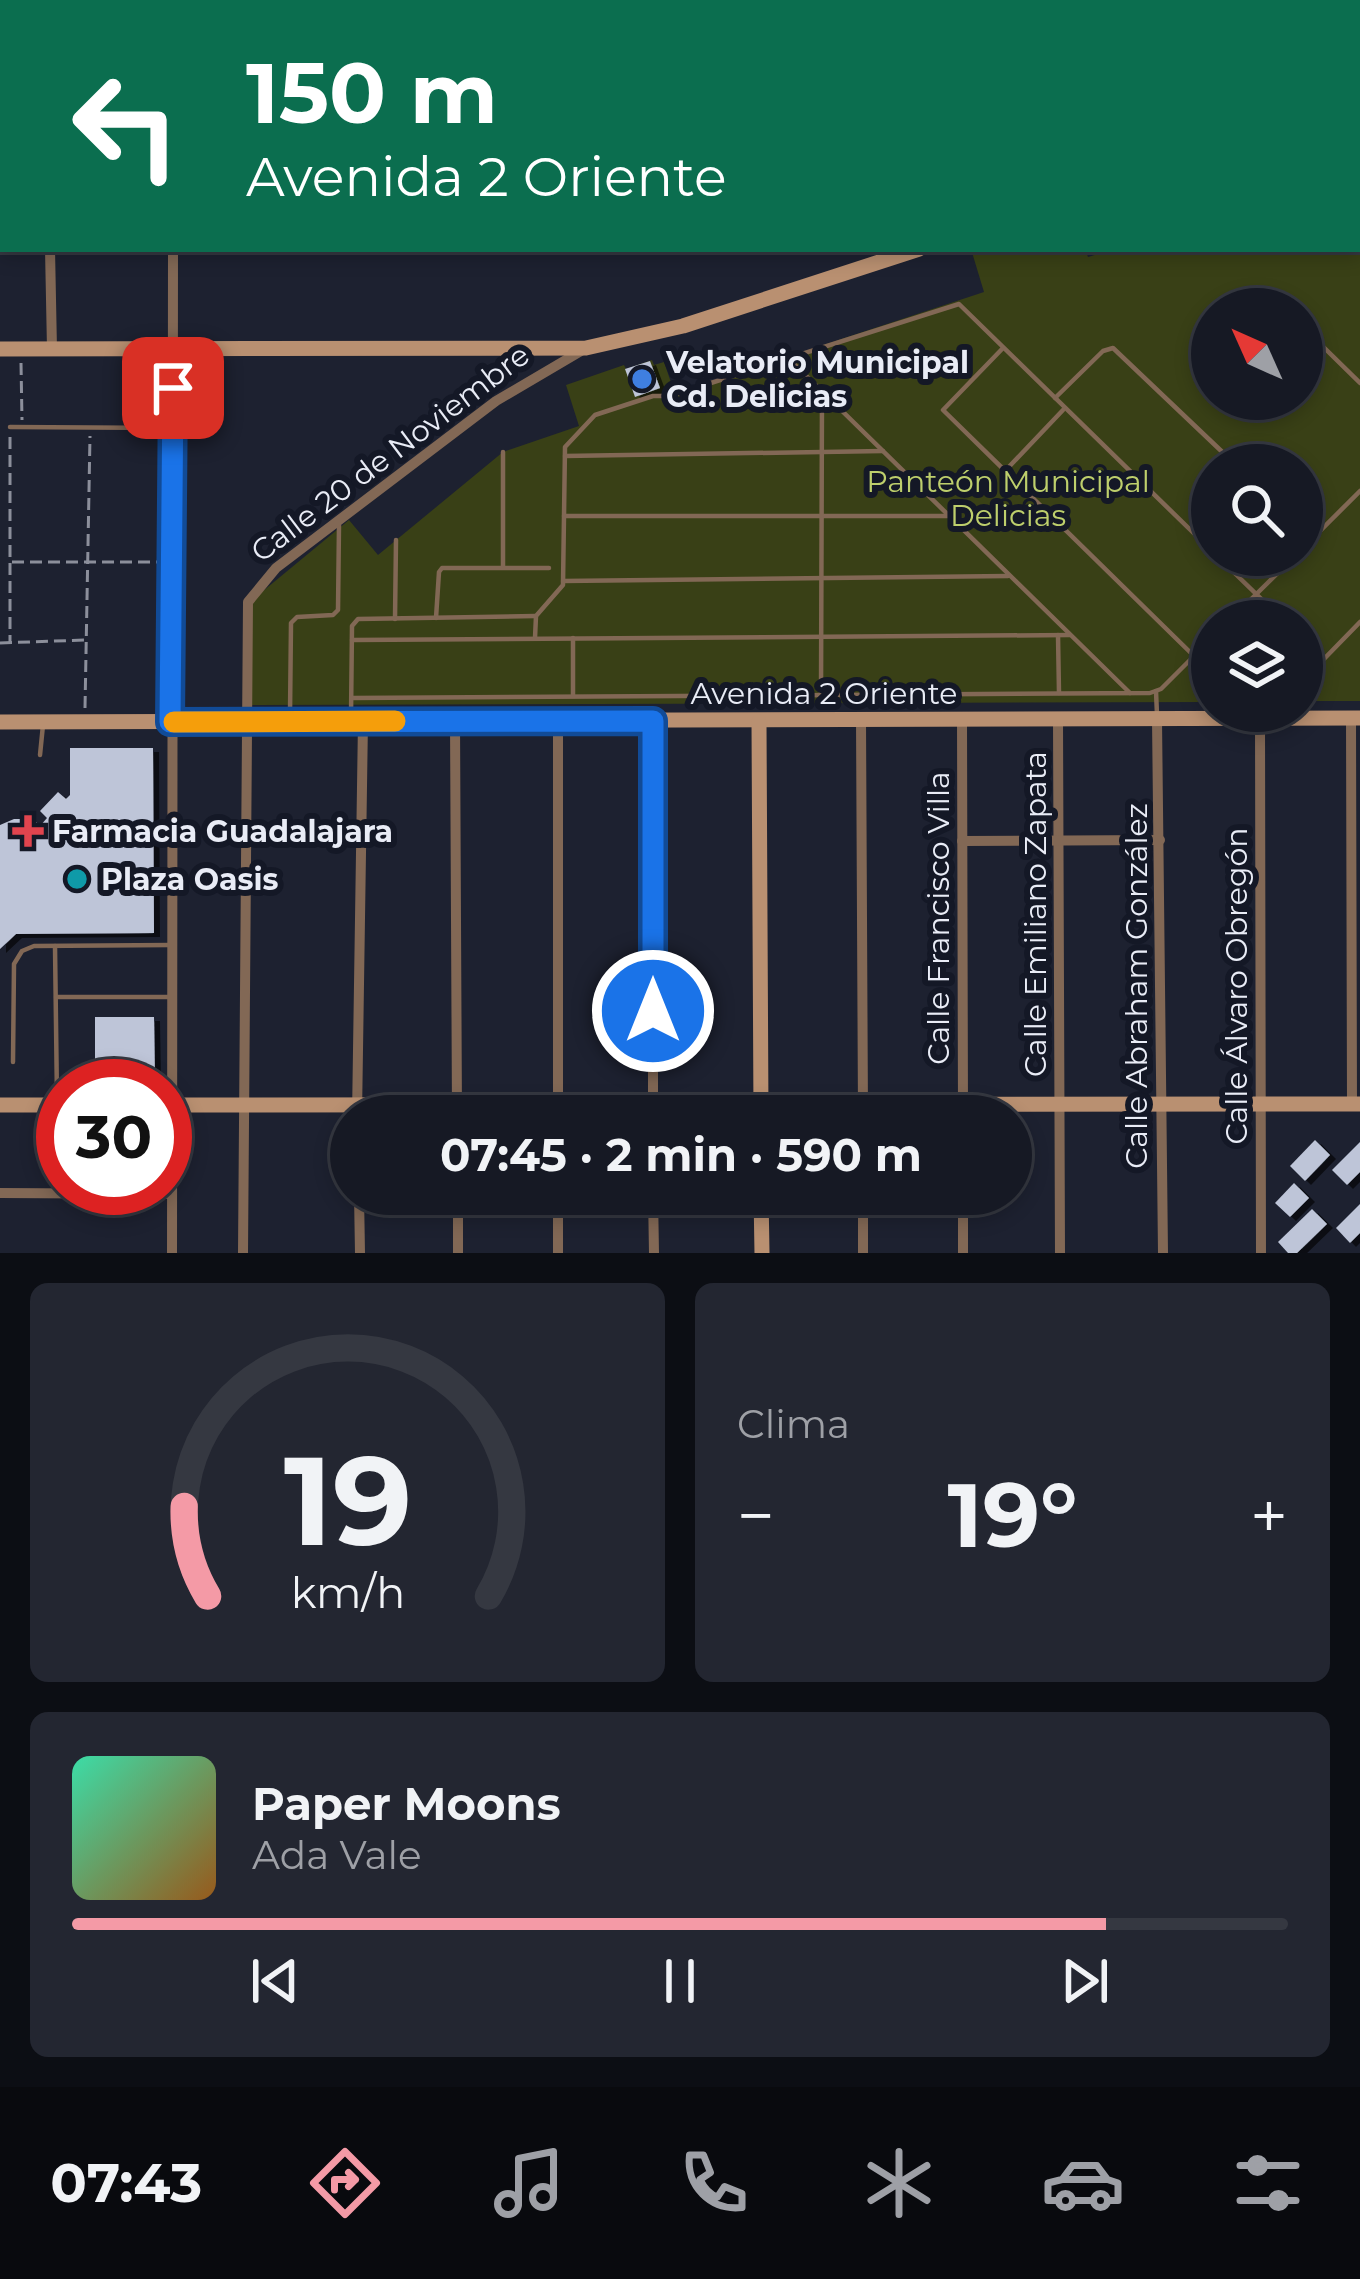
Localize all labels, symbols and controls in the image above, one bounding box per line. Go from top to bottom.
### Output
text: 150 m [246,42,498,144]
icon: left [48,48,204,204]
text: Avenida 2 Oriente [246,144,727,210]
north arrow [1191,288,1323,420]
map controls [1191,288,1323,732]
street label: Calle 20 de Noviembre [243,336,537,570]
pin [122,337,224,439]
place label: Velatorio Municipal Cd. Delicias [665,344,969,415]
icon: arrive [140,355,206,421]
marker: Velatorio Municipal Cd. Delicias [629,366,655,392]
button: search [1191,444,1323,576]
park label: Panteón Municipal Delicias [866,463,1150,534]
button: layers [1191,600,1323,732]
street label: Avenida 2 Oriente [691,675,957,712]
street label: Calle Emiliano Zapata [1017,751,1054,1077]
street label: Calle Francisco Villa [920,771,957,1065]
street label: Calle Abraham González [1118,803,1155,1169]
place label: Farmacia Guadalajara [52,813,393,850]
marker: Farmacia Guadalajara [15,818,41,844]
street label: Calle Álvaro Obregón [1218,827,1255,1145]
place label: Plaza Oasis [101,861,279,898]
marker: Plaza Oasis [64,866,90,892]
position arrow [590,948,716,1074]
speed limit sign: 30 [36,1059,192,1215]
text: 07:45 · 2 min · 590 m [440,1127,922,1182]
text: Clima [737,1400,850,1448]
text: 19 [283,1424,412,1576]
text: 19° [947,1460,1078,1570]
text: − [737,1475,775,1556]
text: + [1250,1475,1288,1556]
text: km/h [290,1565,405,1618]
text: Paper Moons [252,1776,561,1831]
text: Ada Vale [252,1831,422,1879]
icon: previous [242,1948,308,2014]
icon: pause [647,1948,713,2014]
icon: next [1052,1948,1118,2014]
icon: directions [303,2141,387,2225]
icon: music [487,2141,571,2225]
icon: phone [672,2141,756,2225]
icon: climate [857,2141,941,2225]
icon: car [1041,2141,1125,2225]
icon: filters [1226,2141,1310,2225]
text: 07:43 [50,2150,202,2216]

